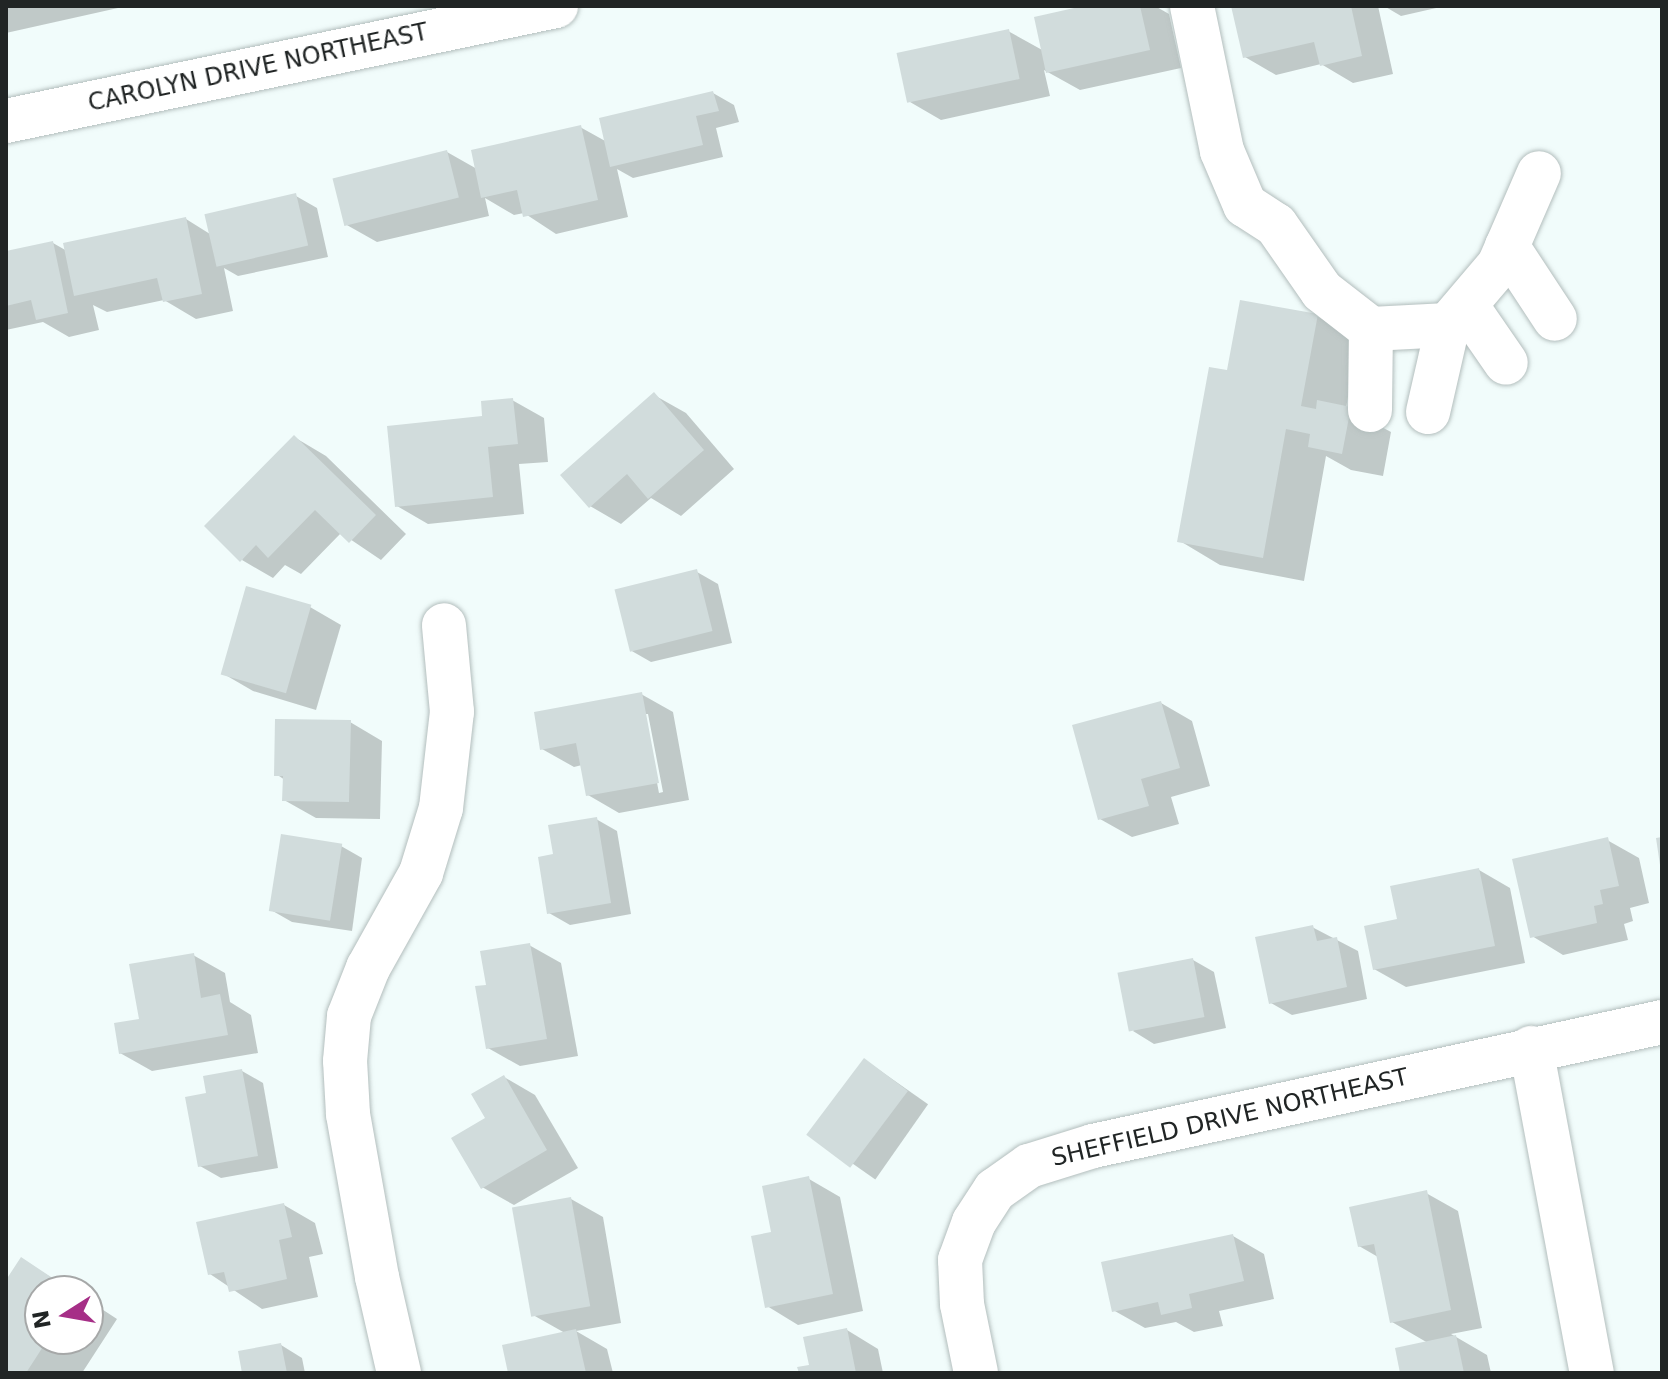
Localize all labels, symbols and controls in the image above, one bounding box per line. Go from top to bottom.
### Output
street label: CAROLYN DRIVE NORTHEAST [86,18,430,118]
street label: SHEFFIELD DRIVE NORTHEAST [1049,1063,1411,1173]
north arrow [24,1275,104,1355]
text: N [28,1308,56,1331]

